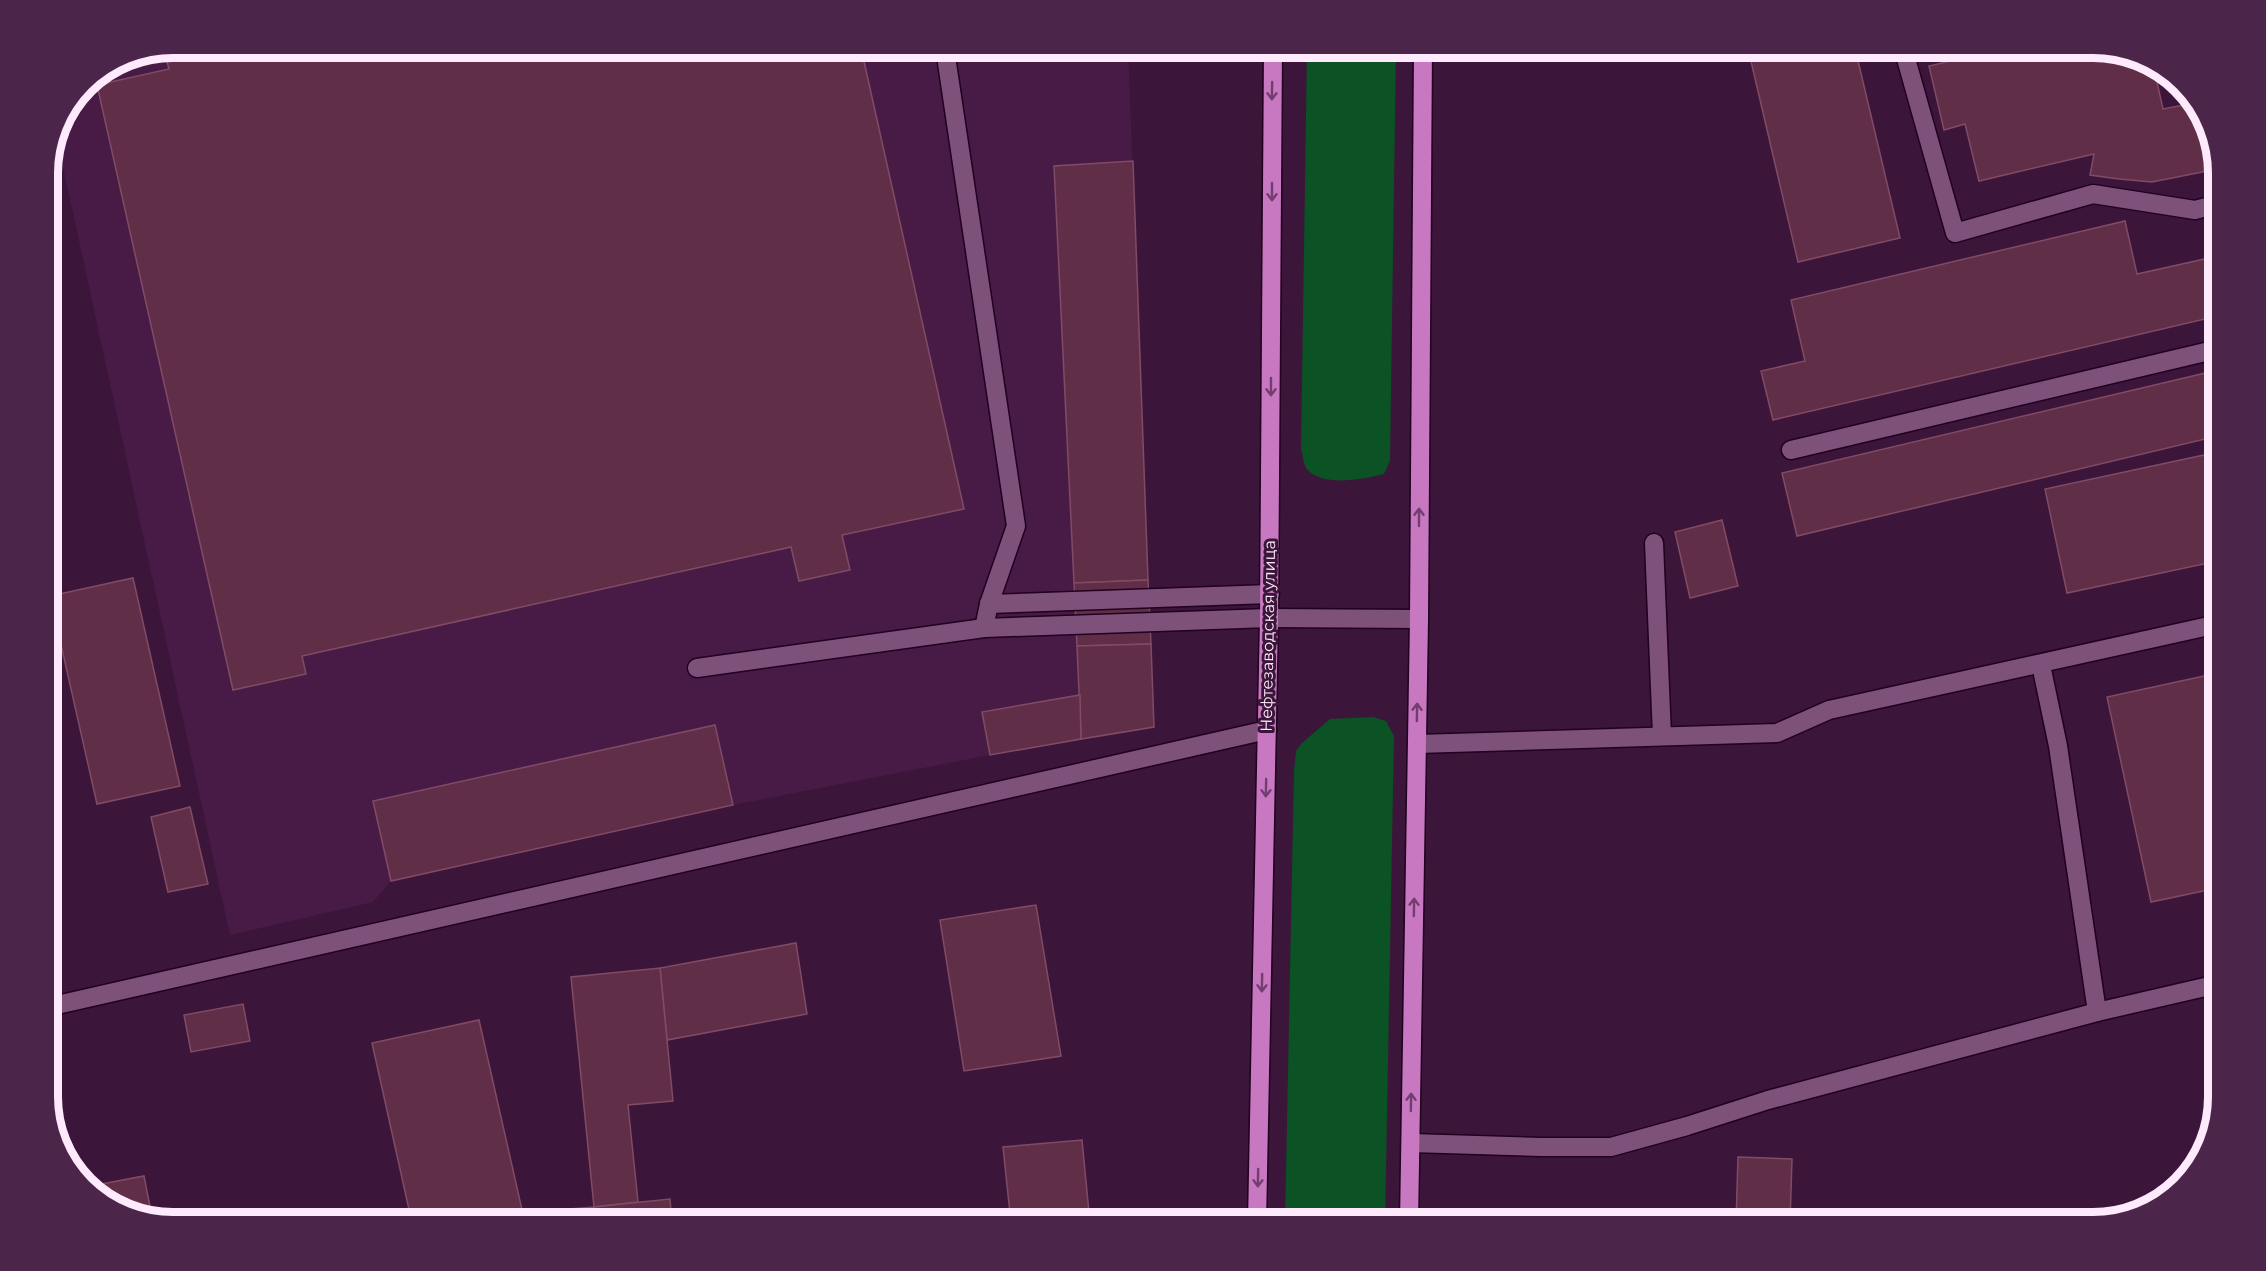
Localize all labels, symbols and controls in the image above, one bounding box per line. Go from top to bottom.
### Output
one-way arrow [1267,80,1278,100]
one-way arrow [1266,181,1278,201]
one-way arrow [1265,376,1277,396]
one-way arrow [1413,507,1425,527]
street label: Нефтезаводская улица [1257,540,1279,732]
one-way arrow [1412,702,1423,722]
one-way arrow [1260,778,1272,797]
one-way arrow [1408,897,1420,917]
one-way arrow [1256,972,1268,992]
one-way arrow [1405,1092,1417,1112]
one-way arrow [1252,1167,1264,1187]

